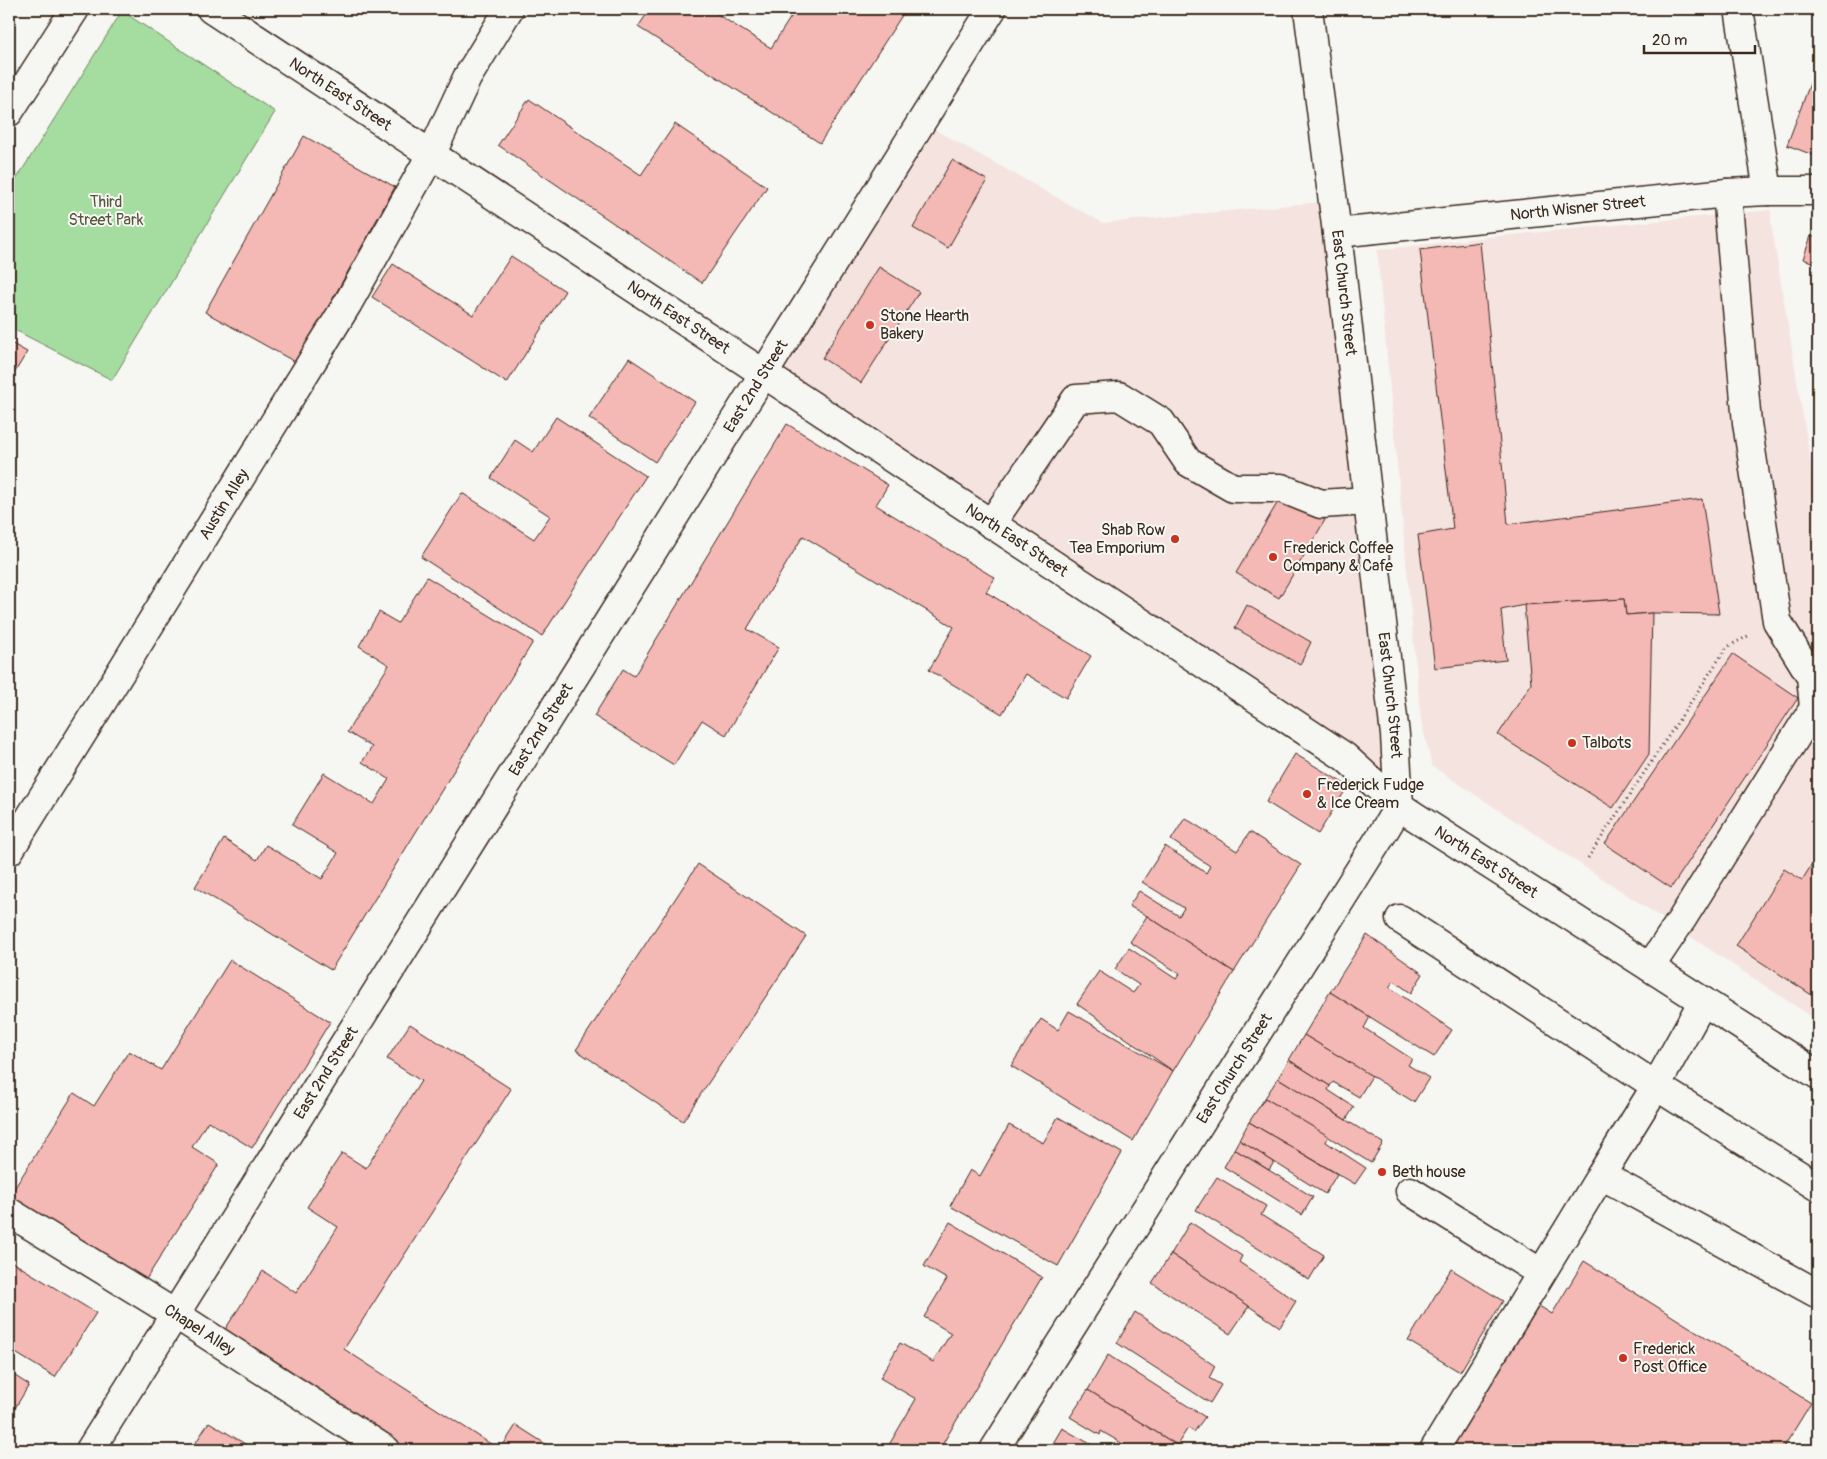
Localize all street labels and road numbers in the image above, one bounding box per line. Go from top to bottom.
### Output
street label: North East Street [285,53,396,136]
street label: North Wisner Street [1509,191,1647,225]
street label: East Church Street [1327,229,1361,357]
street label: North East Street [623,276,734,359]
street label: East 2nd Street [719,336,793,436]
street label: Austin Alley [195,465,253,543]
street label: North East Street [961,499,1072,582]
street label: East Church Street [1373,631,1406,759]
street label: East 2nd Street [504,679,578,780]
street label: North East Street [1431,822,1542,903]
street label: East Church Street [1192,1009,1277,1127]
street label: East 2nd Street [290,1022,363,1123]
street label: Chapel Alley [160,1300,239,1360]

